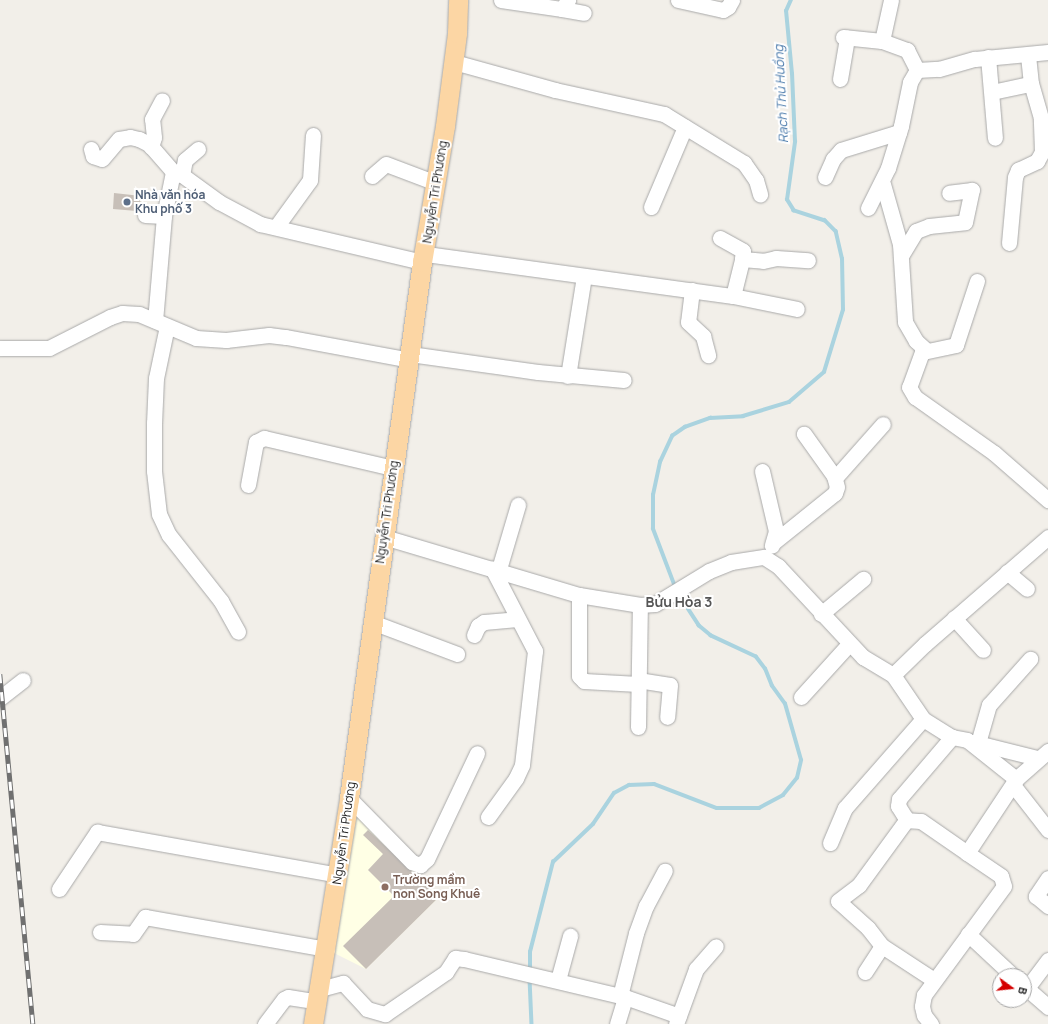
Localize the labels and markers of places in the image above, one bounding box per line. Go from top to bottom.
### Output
place label: Nhà văn hóa Khu phố 3 [135,188,205,216]
marker: Nhà văn hóa Khu phố 3 [122,197,132,207]
place label: Trường mầm non Song Khuê [393,873,480,901]
marker: Trường mầm non Song Khuê [380,882,390,892]

